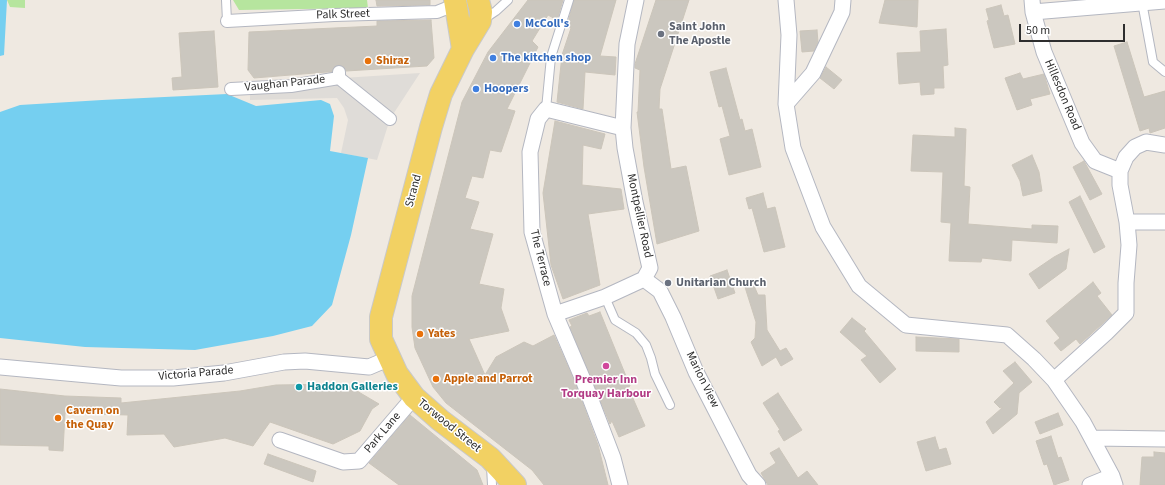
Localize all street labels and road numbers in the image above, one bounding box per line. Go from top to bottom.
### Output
street label: Palk Street [316,7,370,23]
street label: Hillesdon Road [1041,57,1083,133]
street label: Vaughan Parade [244,73,326,95]
street label: Strand [403,173,425,209]
street label: Montpellier Road [623,173,655,259]
street label: The Terrace [526,228,554,288]
street label: Marion View [682,349,722,411]
street label: Victoria Parade [158,364,234,384]
street label: Torwood Street [414,396,484,456]
street label: Park Lane [362,410,404,456]

